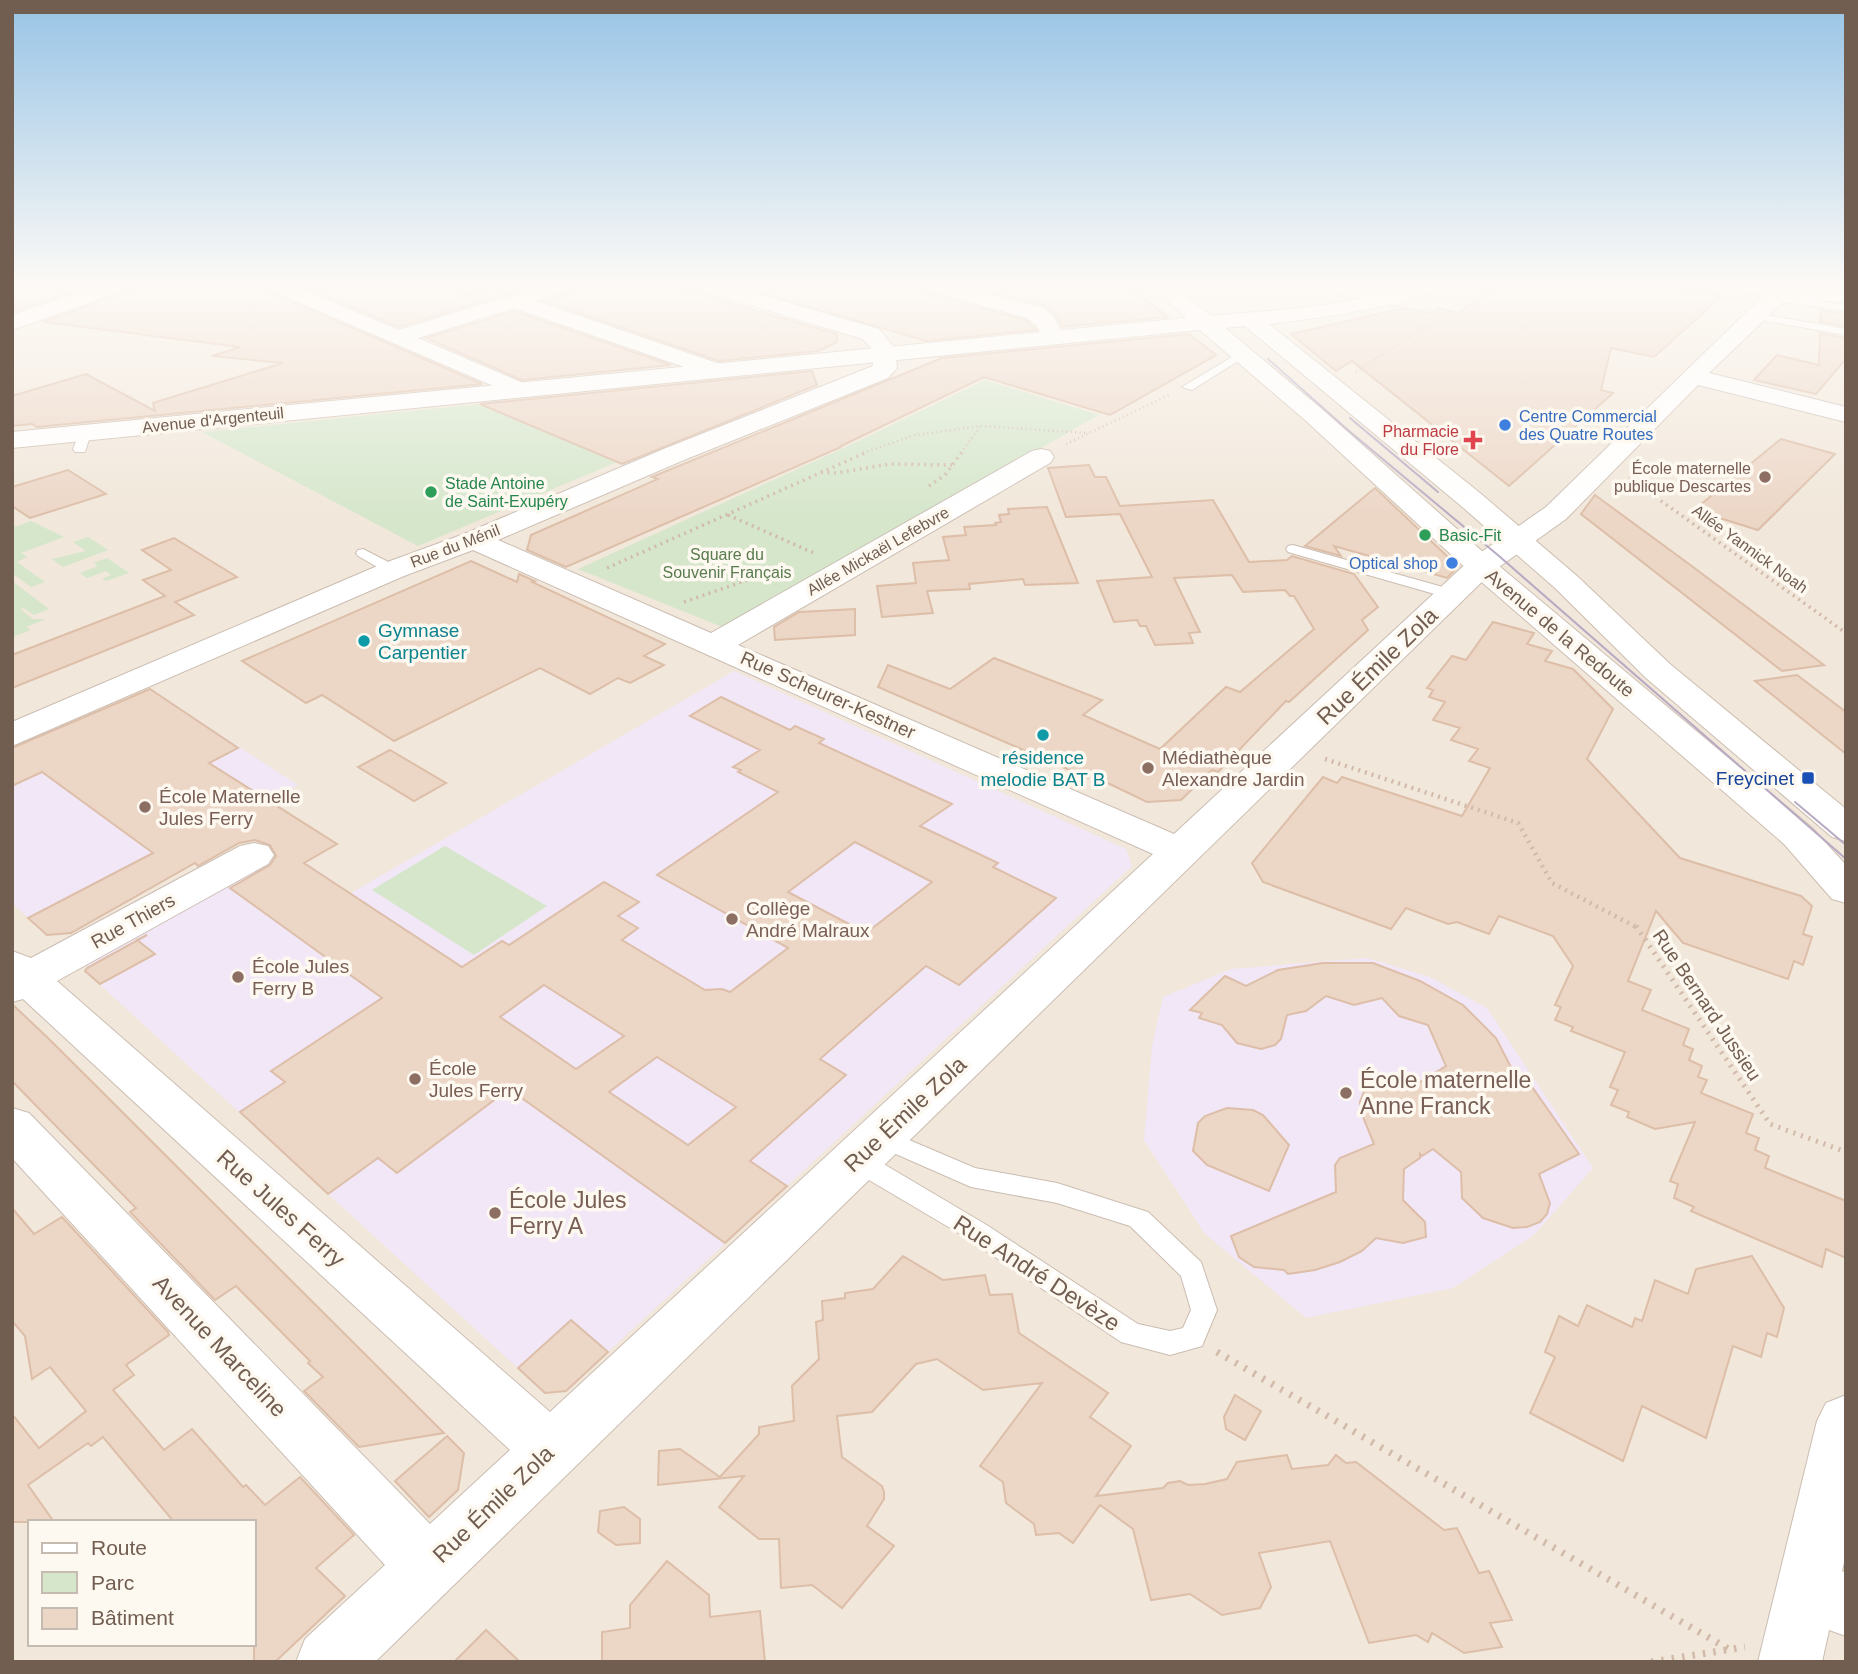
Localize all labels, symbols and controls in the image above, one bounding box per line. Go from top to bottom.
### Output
street label: Avenue d'Argenteuil [141,404,285,436]
place label: Centre Commercial des Quatre Routes [1519,408,1657,443]
marker: Centre Commercial des Quatre Routes [1497,417,1513,433]
place label: Pharmacie du Flore [1383,423,1459,458]
marker: Pharmacie du Flore [1465,432,1481,448]
place label: École maternelle publique Descartes [1614,459,1751,495]
marker: École maternelle publique Descartes [1757,469,1773,485]
place label: Stade Antoine de Saint-Exupéry [445,475,568,510]
marker: Stade Antoine de Saint-Exupéry [423,484,439,500]
street label: Allée Yannick Noah [1689,502,1811,596]
street label: Allée Mickaël Lefebvre [804,503,952,599]
street label: Rue du Ménil [408,521,502,571]
marker: Basic-Fit [1417,527,1433,543]
place label: Basic-Fit [1439,527,1502,544]
park label: Square du Souvenir Français [663,546,791,581]
place label: Optical shop [1349,555,1438,572]
marker: Optical shop [1444,555,1460,571]
street label: Avenue de la Redoute [1481,565,1639,701]
street label: Rue Émile Zola [1311,602,1443,730]
place label: Gymnase Carpentier [378,620,467,663]
marker: Gymnase Carpentier [356,633,372,649]
street label: Rue Scheurer-Kestner [737,647,919,743]
marker: résidence melodie BAT B [1035,727,1051,743]
place label: résidence melodie BAT B [981,747,1105,790]
place label: Médiathèque Alexandre Jardin [1162,747,1305,790]
marker: Médiathèque Alexandre Jardin [1140,760,1156,776]
place label: Freycinet [1716,768,1795,789]
marker: Freycinet [1800,770,1816,786]
place label: École Maternelle Jules Ferry [159,786,301,829]
marker: École Maternelle Jules Ferry [137,799,153,815]
street label: Rue Thiers [87,889,179,953]
place label: Collège André Malraux [746,898,870,941]
marker: Collège André Malraux [724,911,740,927]
street label: Rue Bernard Jussieu [1649,926,1765,1084]
place label: École Jules Ferry B [252,956,349,999]
marker: École Jules Ferry B [230,969,246,985]
street label: Rue Émile Zola [839,1051,972,1177]
place label: École Jules Ferry [429,1058,523,1101]
place label: École maternelle Anne Franck [1360,1067,1531,1119]
marker: École Jules Ferry [407,1071,423,1087]
marker: École maternelle Anne Franck [1338,1085,1354,1101]
street label: Rue Jules Ferry [212,1144,350,1272]
place label: École Jules Ferry A [509,1187,627,1239]
marker: École Jules Ferry A [487,1205,503,1221]
street label: Rue André Devèze [949,1210,1125,1336]
street label: Avenue Marceline [148,1270,292,1422]
street label: Rue Émile Zola [427,1440,559,1568]
legend [28,1520,256,1646]
text: Route [91,1536,147,1559]
text: Parc [91,1571,134,1594]
text: Bâtiment [91,1606,174,1629]

